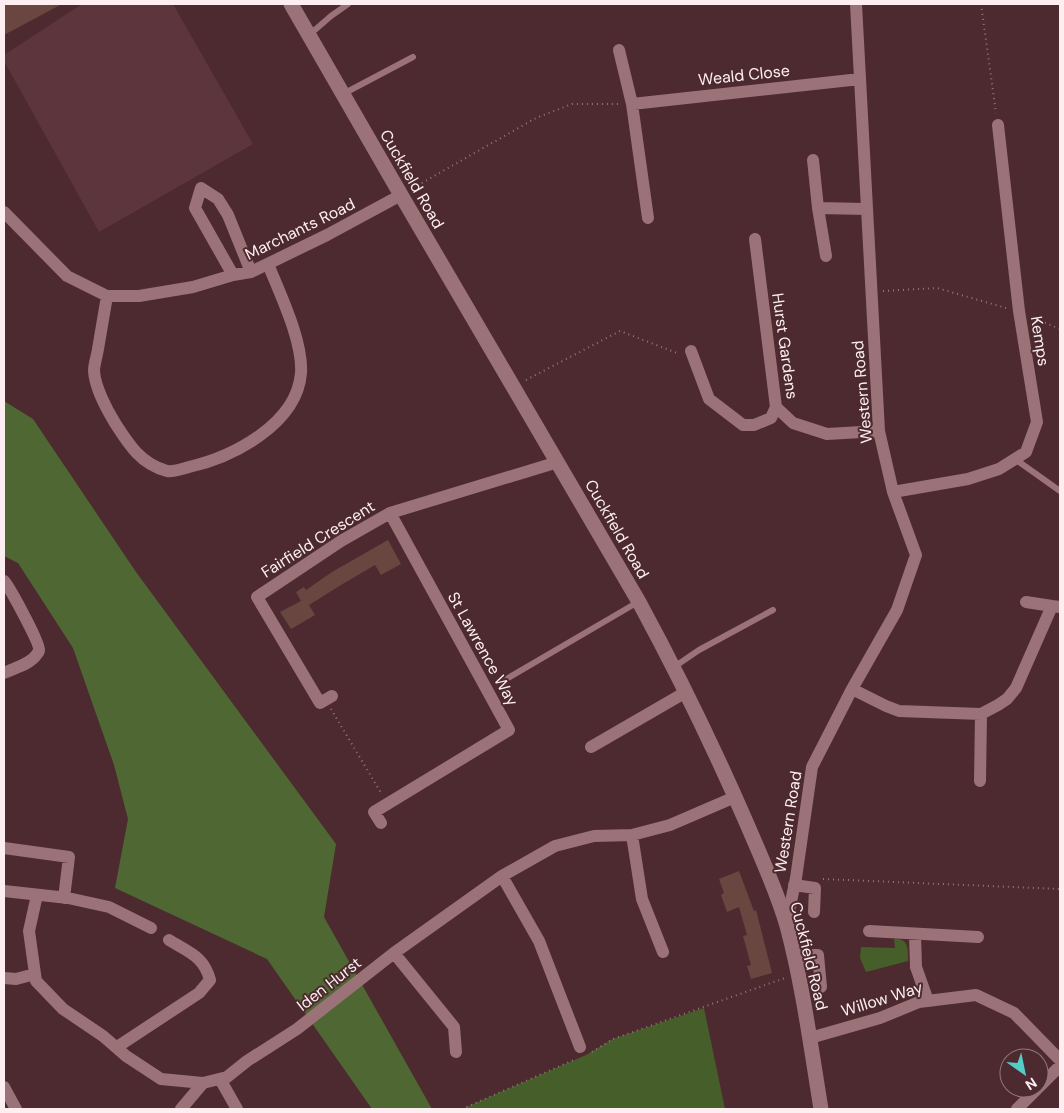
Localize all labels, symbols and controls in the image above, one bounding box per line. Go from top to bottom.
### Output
street label: Weald Close [697,60,791,90]
street label: Cuckfield Road [375,126,449,232]
street label: Marchants Road [242,193,358,265]
street label: Hurst Gardens [767,292,803,400]
street label: Kemps [1026,315,1054,367]
street label: Western Road [847,340,877,444]
street label: Cuckfield Road [580,476,654,582]
street label: Fairfield Crescent [257,496,379,582]
street label: St Lawrence Way [443,588,523,710]
street label: Western Road [770,769,806,875]
street label: Cuckfield Road [785,900,833,1012]
street label: Iden Hurst [292,952,366,1016]
street label: Willow Way [839,977,925,1021]
north arrow [999,1048,1049,1098]
text: N [1022,1074,1040,1094]

